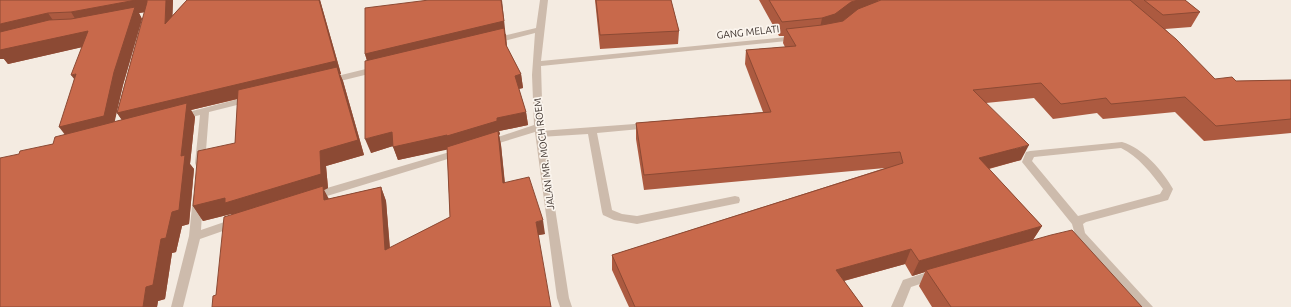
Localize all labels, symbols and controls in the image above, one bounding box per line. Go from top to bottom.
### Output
street label: GANG MELATI [716,23,780,41]
street label: JALAN MR. MOCH ROEM [532,97,556,211]

